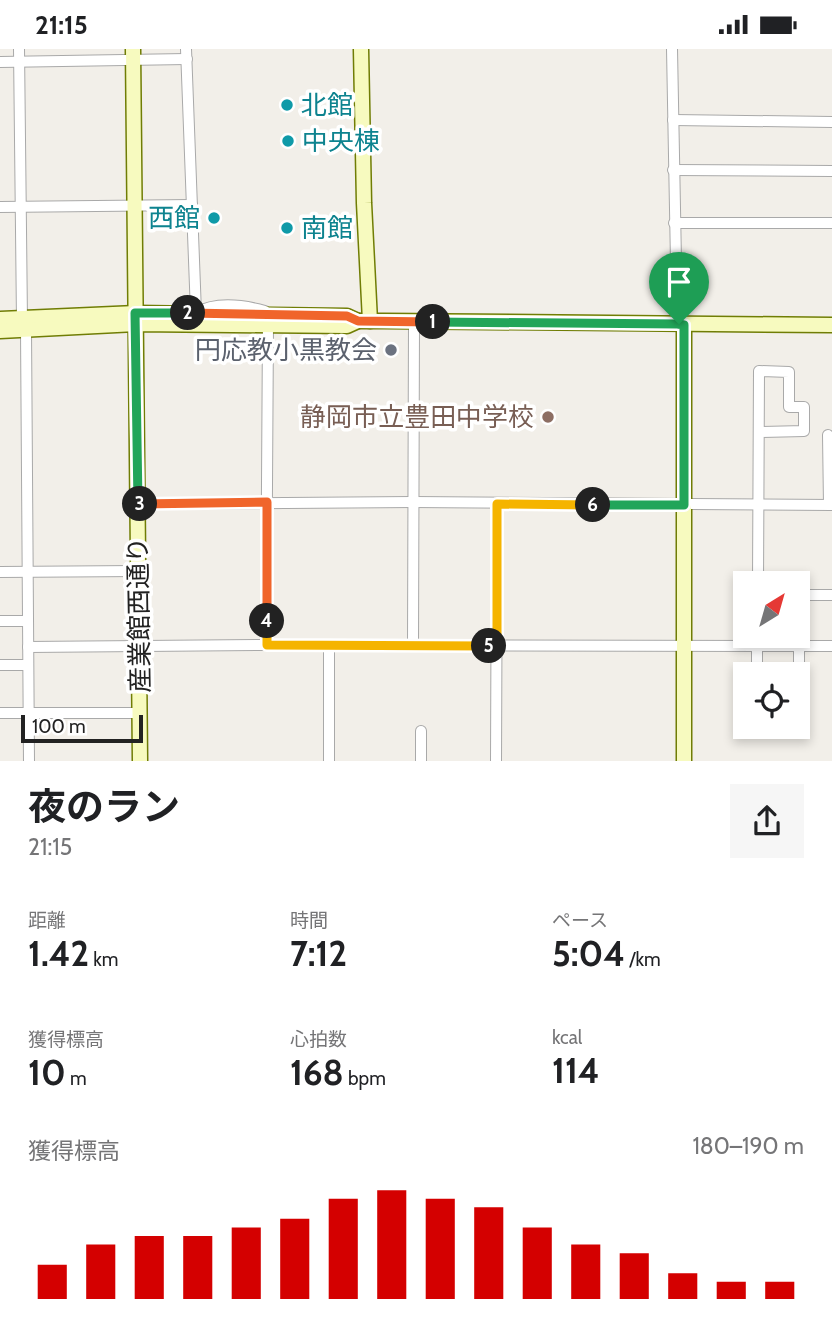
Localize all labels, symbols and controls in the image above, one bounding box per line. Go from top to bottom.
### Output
text: 21:15 [35,9,88,41]
place label: 北館 [301,89,353,121]
marker: 北館 [279,97,295,113]
place label: 中央棟 [302,125,380,157]
marker: 中央棟 [280,133,296,149]
place label: 西館 [148,202,200,234]
marker: 西館 [206,210,222,226]
place label: 南館 [301,212,353,244]
marker: 南館 [279,220,295,236]
pin [649,252,709,324]
icon: arrive [660,263,698,301]
pin: 2 [170,295,206,331]
text: 2 [182,301,193,324]
pin: 1 [416,305,450,339]
text: 1 [429,310,436,333]
place label: 円応教小黒教会 [195,334,377,366]
marker: 円応教小黒教会 [383,342,399,358]
place label: 静岡市立豊田中学校 [300,401,534,433]
marker: 静岡市立豊田中学校 [540,409,556,425]
pin: 3 [122,487,158,521]
pin: 6 [576,487,610,523]
text: 3 [134,492,145,515]
text: 6 [587,493,598,516]
street label: 産業館西通り [122,537,156,693]
north arrow [733,571,810,647]
map controls [733,571,810,739]
pin: 4 [250,603,284,639]
text: 4 [261,609,272,632]
pin: 5 [472,629,506,663]
text: 5 [483,634,494,657]
button: locate [733,662,810,739]
scale bar [21,712,144,744]
text: 100 m [32,715,86,738]
text: 夜のラン [28,783,180,830]
button: share [730,784,804,858]
text: 21:15 [28,833,72,861]
text: 距離 [28,909,66,932]
text: 時間 [290,909,328,932]
text: ペース [552,909,608,932]
text: 1.42 [28,932,89,975]
text: 7:12 [290,932,347,975]
text: 5:04 [552,932,625,975]
text: km [89,948,118,971]
text: /km [625,948,661,971]
text: kcal [552,1026,582,1049]
text: 獲得標高 [28,1028,104,1051]
text: 心拍数 [290,1028,347,1051]
text: 114 [552,1049,600,1092]
text: 10 [28,1051,66,1094]
text: 168 [290,1051,344,1094]
text: m [66,1067,87,1090]
text: bpm [344,1067,386,1090]
text: 180–190 m [692,1132,804,1160]
text: 獲得標高 [28,1137,120,1165]

